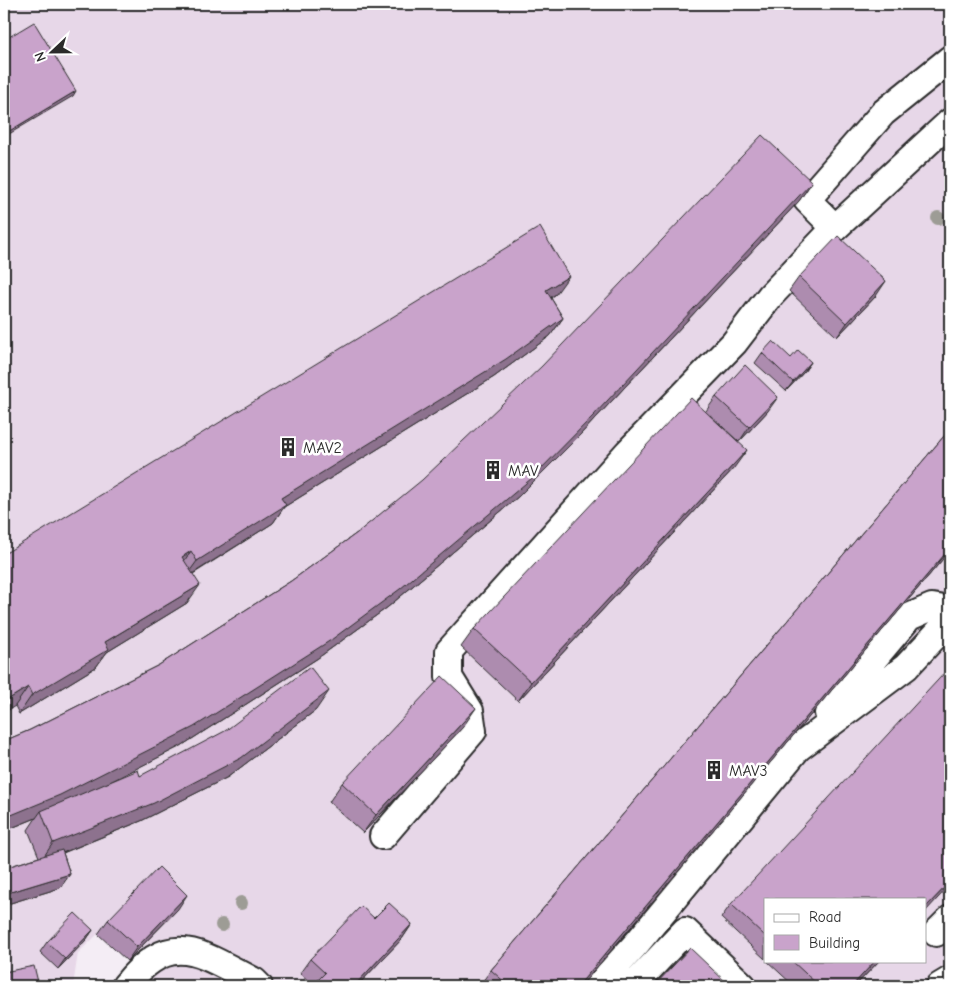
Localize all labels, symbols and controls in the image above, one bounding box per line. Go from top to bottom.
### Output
north arrow [28,28,78,78]
text: N [31,49,50,64]
building icon: MAV2 [277,436,299,458]
place label: MAV2 [303,439,342,457]
building icon: MAV [482,459,504,481]
place label: MAV [508,462,539,480]
building icon: MAV3 [703,759,725,781]
place label: MAV3 [729,762,768,780]
legend [764,898,926,962]
text: Road [809,908,841,926]
text: Building [809,934,860,952]

